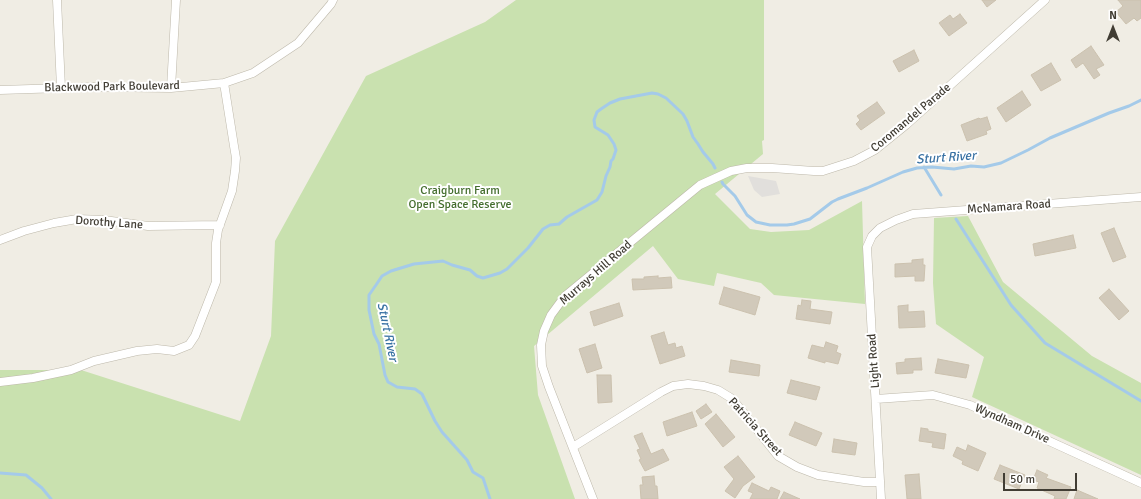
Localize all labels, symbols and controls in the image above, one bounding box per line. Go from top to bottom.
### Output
north arrow [1093,8,1133,48]
text: N [1109,9,1117,22]
street label: Blackwood Park Boulevard [44,79,180,95]
street label: Coromandel Parade [868,80,954,156]
water label: Sturt River [916,148,976,168]
park label: Craigburn Farm Open Space Reserve [408,184,512,212]
street label: McNamara Road [967,197,1051,217]
street label: Dorothy Lane [75,213,143,233]
street label: Murrays Hill Road [557,238,635,308]
water label: Sturt River [373,301,401,363]
street label: Light Road [865,333,883,389]
street label: Patricia Street [725,395,785,459]
street label: Wyndham Drive [972,401,1052,447]
scale bar [1005,465,1079,491]
text: 50 m [1010,472,1035,487]

